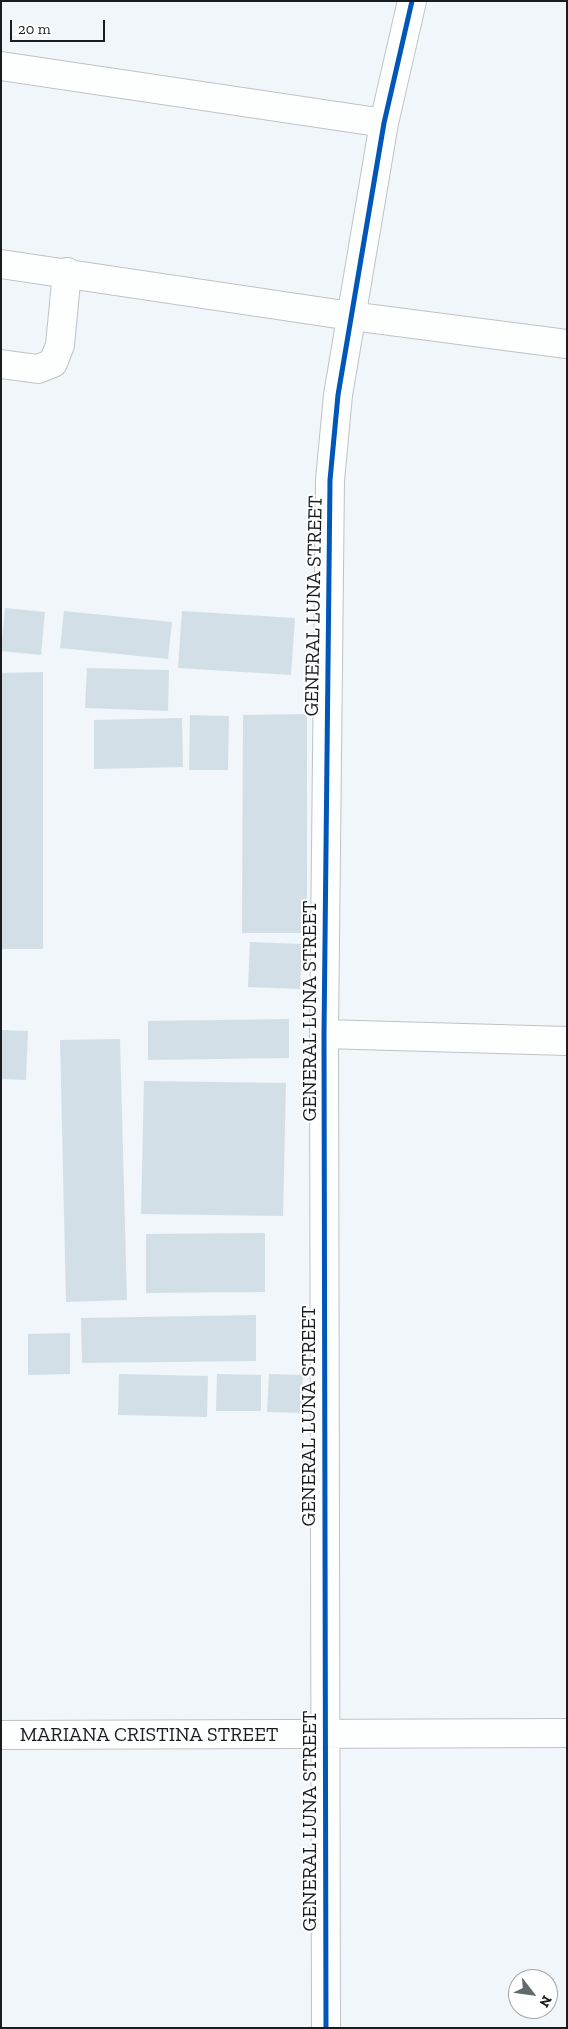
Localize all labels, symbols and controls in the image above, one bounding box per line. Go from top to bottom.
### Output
scale bar [12,10,108,42]
text: 20 m [18,20,51,38]
street label: GENERAL LUNA STREET [300,495,328,717]
street label: GENERAL LUNA STREET [298,901,322,1121]
street label: GENERAL LUNA STREET [297,1306,321,1526]
street label: GENERAL LUNA STREET [298,1711,322,1931]
street label: MARIANA CRISTINA STREET [20,1723,278,1747]
north arrow [508,1969,558,2019]
text: N [536,1992,556,2010]

